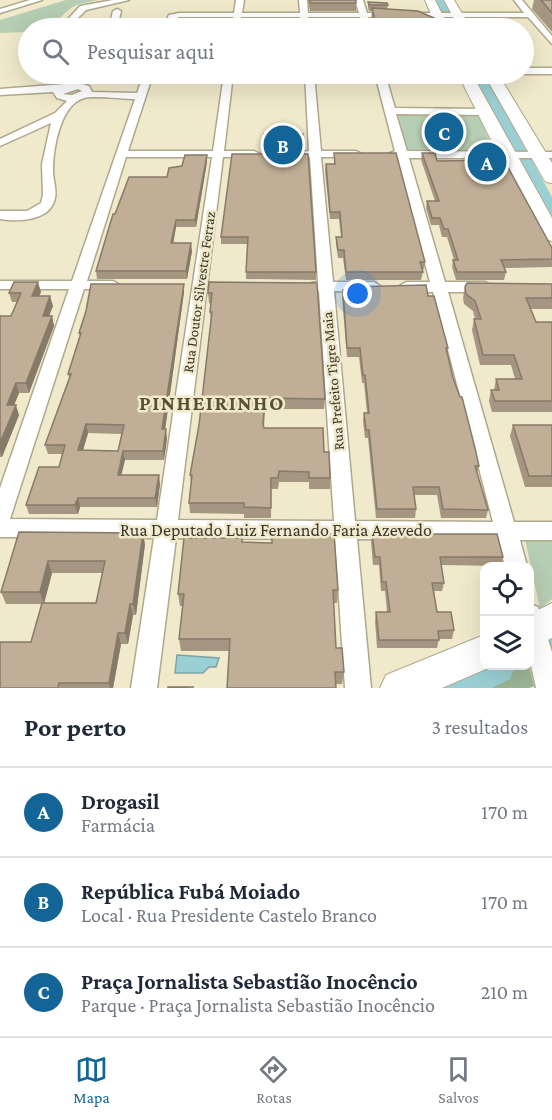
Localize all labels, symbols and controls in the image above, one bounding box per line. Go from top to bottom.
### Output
search box [18,18,534,84]
icon: search [39,35,72,68]
text: Pesquisar aqui [87,39,214,64]
pin: C [424,110,464,154]
pin: B [264,122,302,168]
pin: A [468,140,506,184]
street label: Rua Doutor Silvestre Ferraz [180,210,218,374]
your location [343,279,372,308]
street label: Rua Prefeito Tigre Maia [319,311,348,451]
district label: PINHEIRINHO [139,391,285,415]
street label: Rua Deputado Luiz Fernando Faria Azevedo [120,520,432,540]
map controls [480,562,534,670]
button: locate [480,562,534,616]
button: layers [480,616,534,670]
text: Por perto [24,713,126,742]
text: 3 resultados [431,716,528,738]
text: Drogasil [81,789,159,814]
text: A [38,801,49,823]
text: 170 m [481,801,528,823]
text: Farmácia [81,814,155,836]
text: República Fubá Moiado [81,879,300,904]
text: B [38,891,49,913]
text: 170 m [481,891,528,913]
text: Local · Rua Presidente Castelo Branco [81,904,377,926]
text: Praça Jornalista Sebastião Inocêncio [81,969,418,994]
text: C [37,981,50,1003]
text: 210 m [481,981,528,1003]
text: Parque · Praça Jornalista Sebastião Inocêncio [81,994,435,1016]
tab: Mapa [73,1053,110,1106]
tab: Rotas [256,1053,292,1106]
tab: Salvos [438,1053,479,1106]

